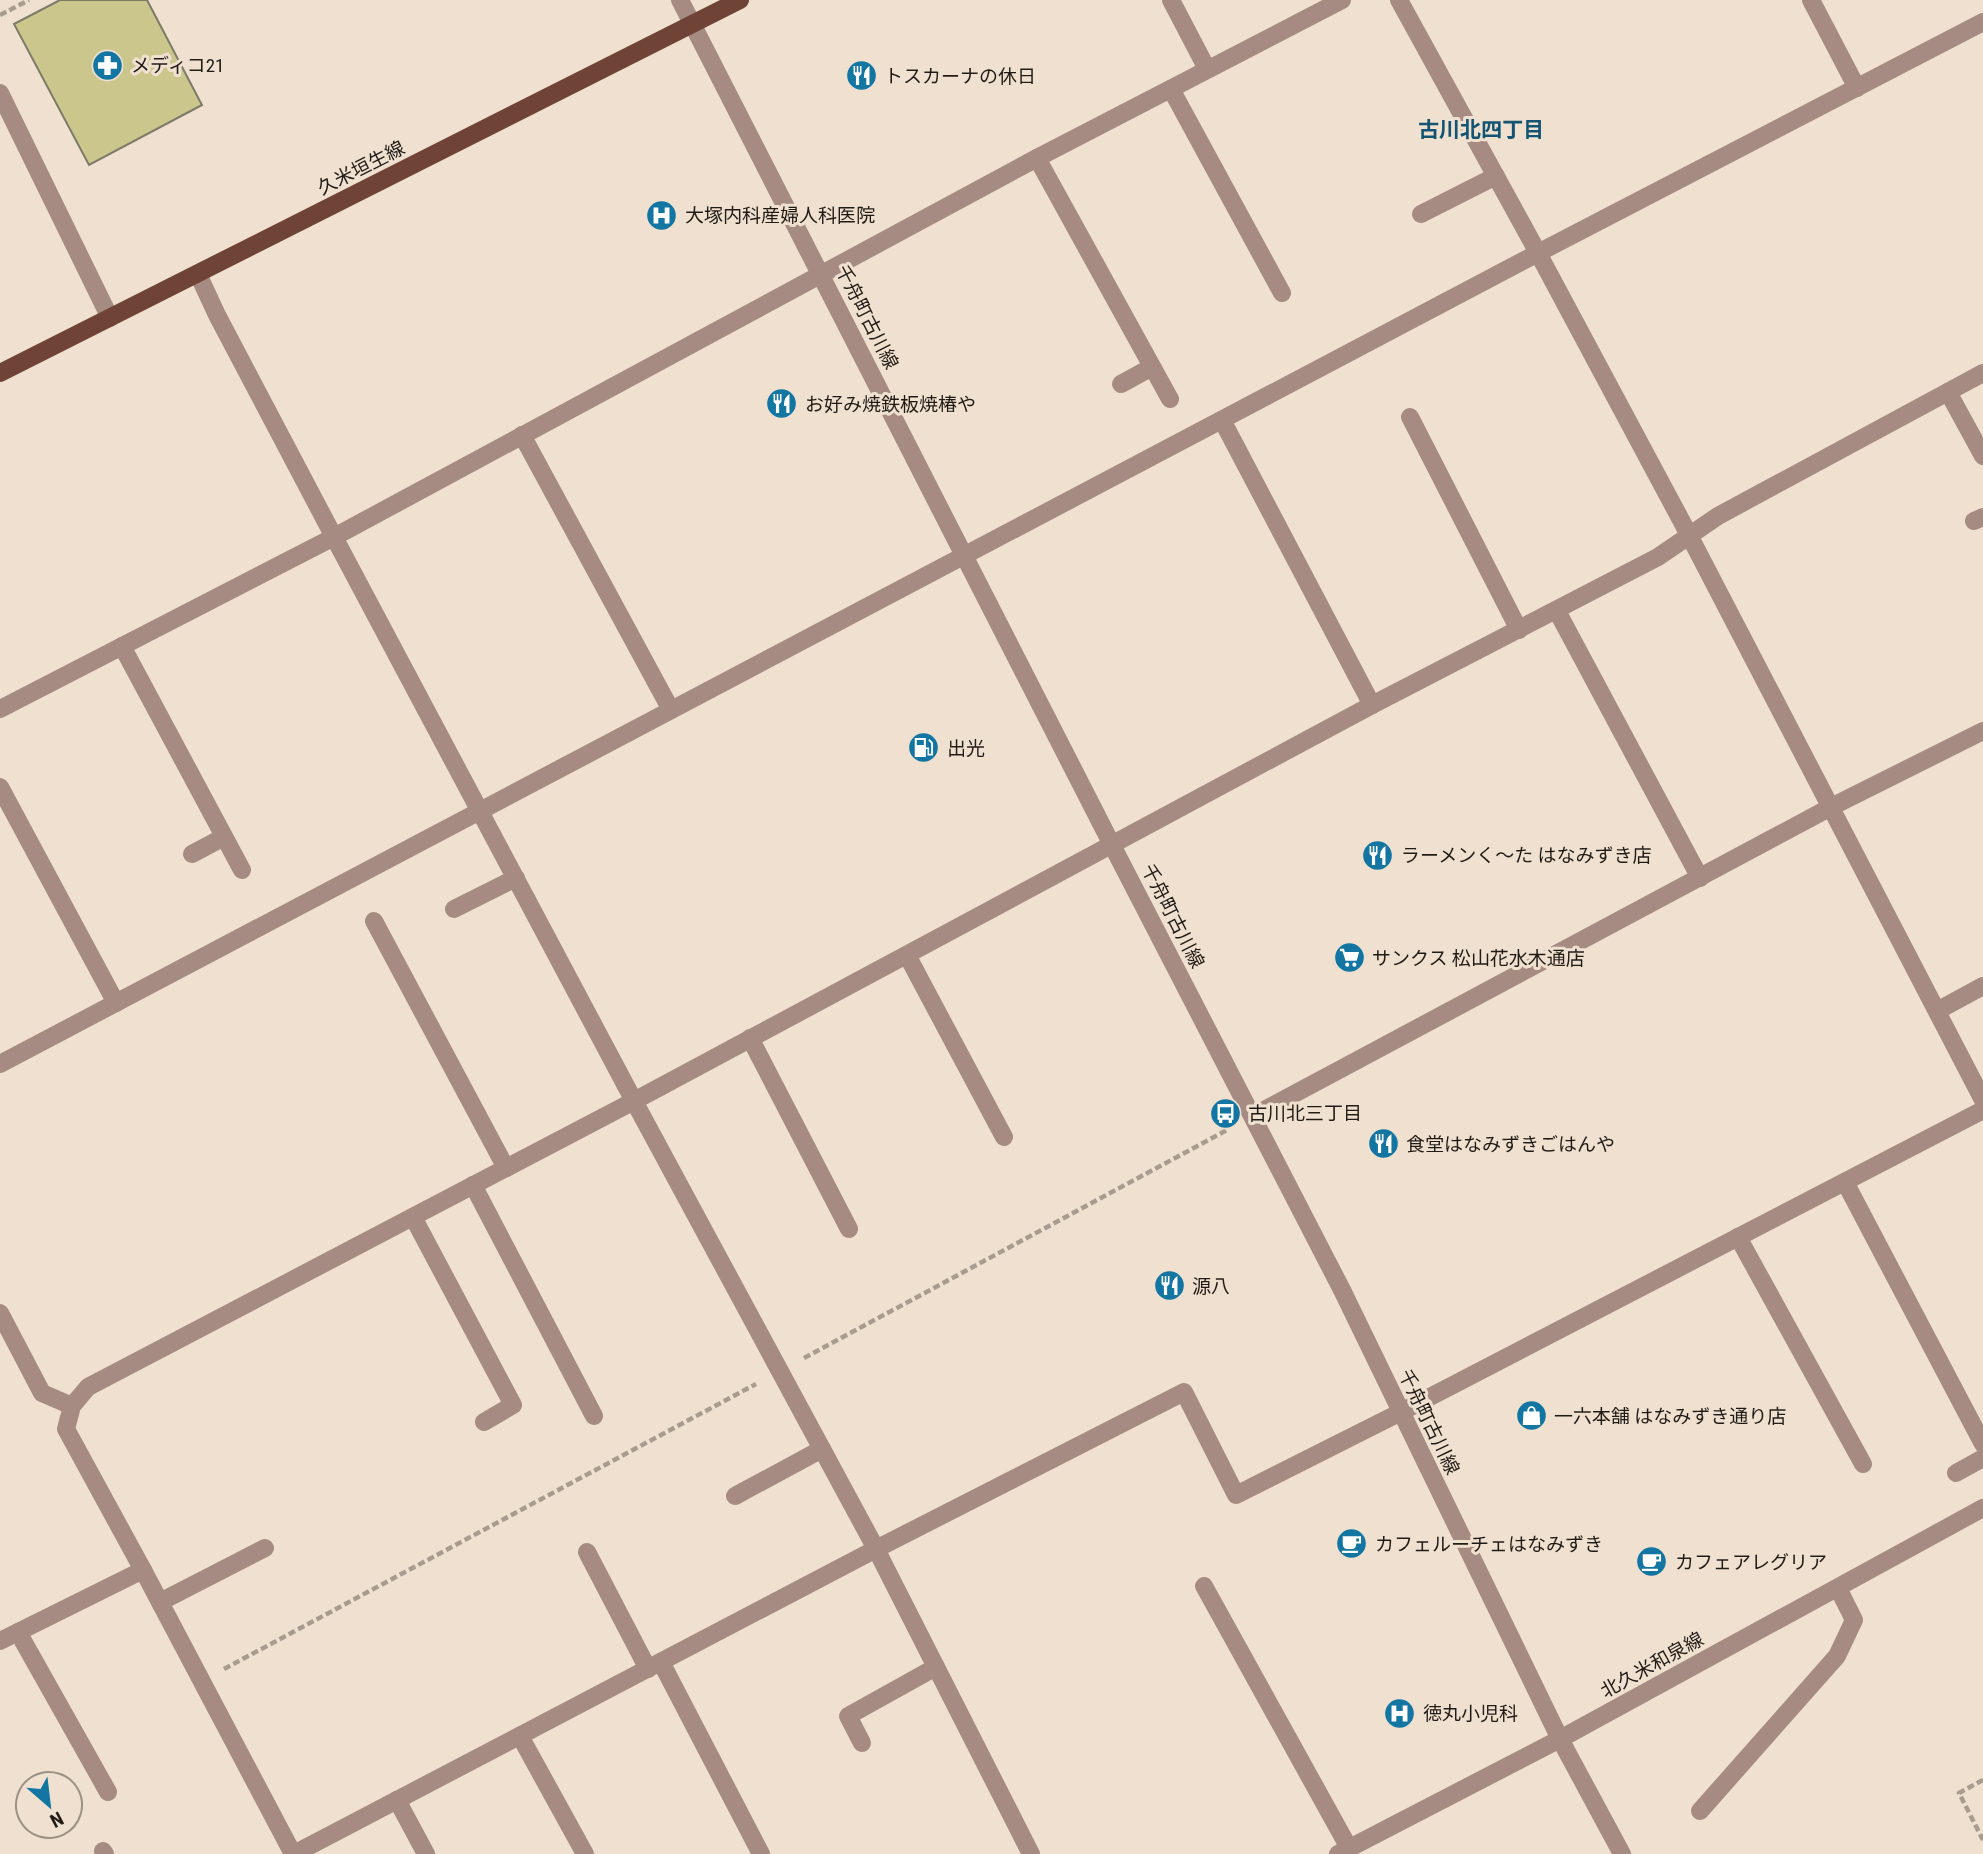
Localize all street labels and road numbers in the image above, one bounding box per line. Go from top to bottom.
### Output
street label: 久米垣生線 [313,136,409,200]
street label: 千舟町古川線 [831,261,903,373]
street label: 千舟町古川線 [1137,860,1209,972]
street label: 千舟町古川線 [1394,1366,1464,1478]
street label: 北久米和泉線 [1597,1627,1707,1703]

